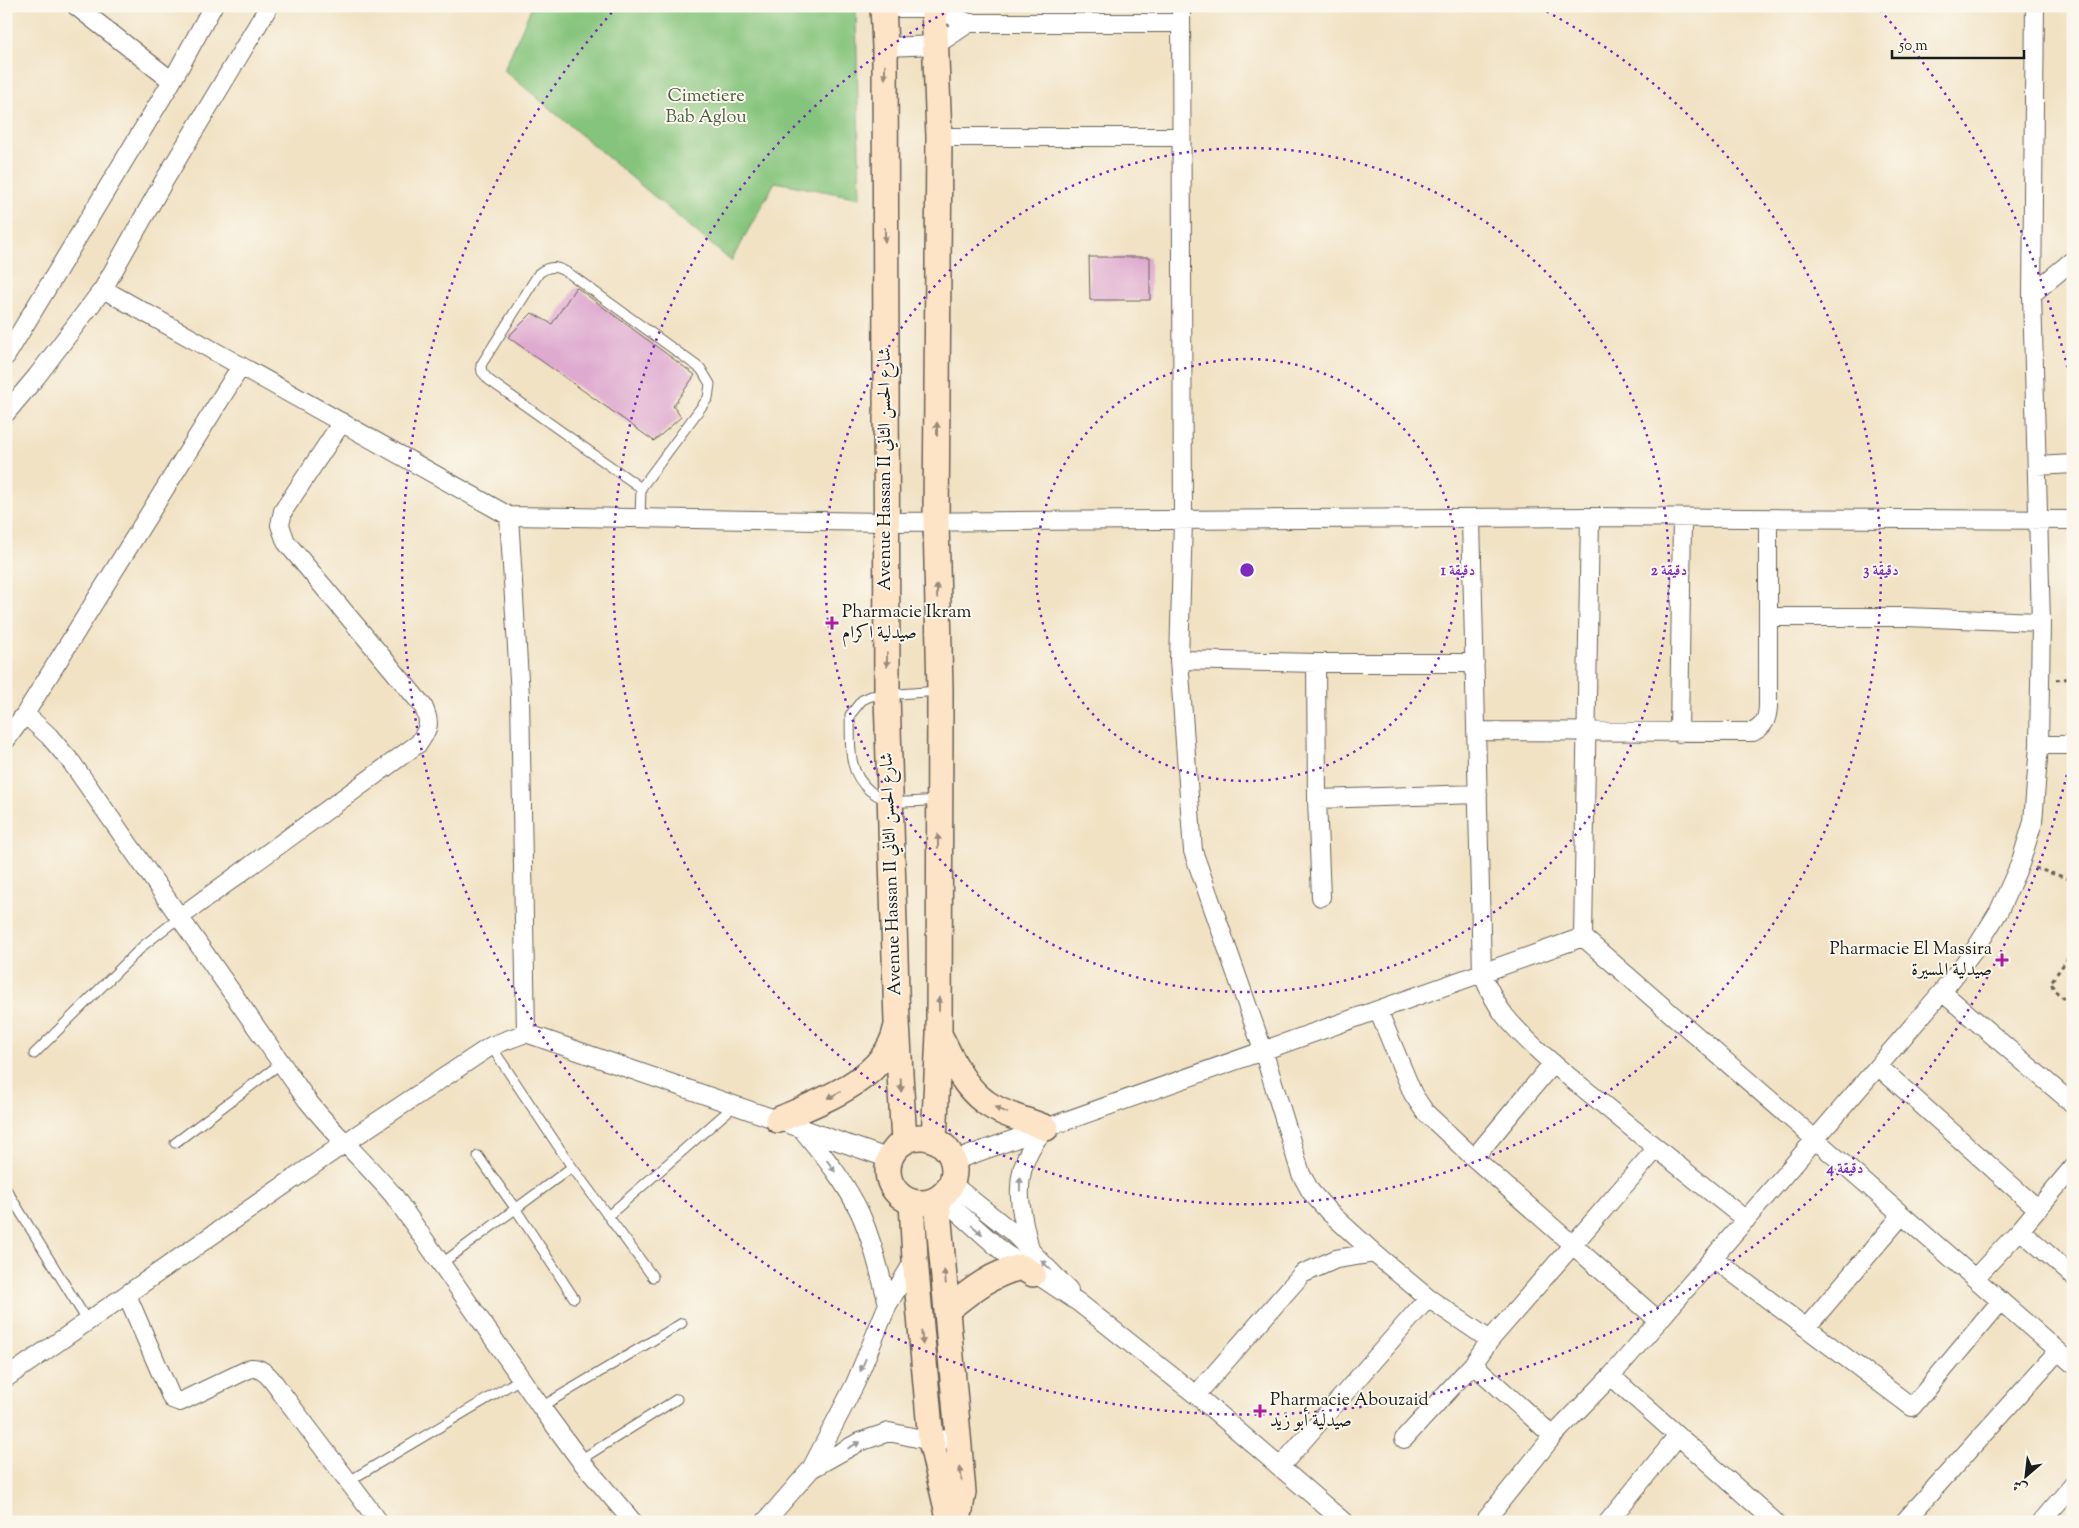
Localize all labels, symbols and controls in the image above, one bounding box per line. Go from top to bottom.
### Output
scale bar [1892,28,2024,60]
text: 50 m [1898,36,1928,57]
one-way arrow [881,65,889,81]
park label: Cimetiere Bab Aglou [665,84,747,131]
one-way arrow [881,227,889,243]
street label: Avenue Hassan II شارع الحسن الثاني [873,347,899,591]
one-way arrow [933,421,941,437]
centre of rings [1238,561,1256,579]
text: 1 دقيقة [1441,561,1475,582]
text: 2 دقيقة [1651,561,1687,582]
text: 3 دقيقة [1863,561,1899,582]
one-way arrow [933,583,941,599]
place label: Pharmacie Ikram صيدلية اكرام [842,600,972,648]
marker: Pharmacie Ikram صيدلية اكرام [826,617,838,629]
one-way arrow [883,652,891,668]
street label: Avenue Hassan II شارع الحسن الثاني [875,752,909,996]
one-way arrow [934,833,942,849]
place label: Pharmacie El Massira صيدلية المسيرة [1829,937,1992,984]
marker: Pharmacie El Massira صيدلية المسيرة [1996,954,2008,966]
one-way arrow [935,996,943,1012]
one-way arrow [897,1077,905,1093]
one-way arrow [827,1091,841,1099]
one-way arrow [994,1105,1008,1113]
one-way arrow [826,1159,836,1173]
text: 4 دقيقة [1826,1159,1863,1180]
one-way arrow [1016,1176,1024,1192]
one-way arrow [971,1224,983,1236]
one-way arrow [1040,1259,1052,1271]
one-way arrow [940,1269,948,1285]
one-way arrow [918,1330,926,1346]
one-way arrow [858,1358,866,1372]
place label: Pharmacie Abouzaid صيدلية أبو زيد [1270,1388,1429,1435]
marker: Pharmacie Abouzaid صيدلية أبو زيد [1254,1405,1266,1417]
one-way arrow [847,1441,861,1449]
north arrow [2002,1450,2052,1500]
one-way arrow [957,1465,965,1481]
text: ش [2010,1474,2032,1498]

